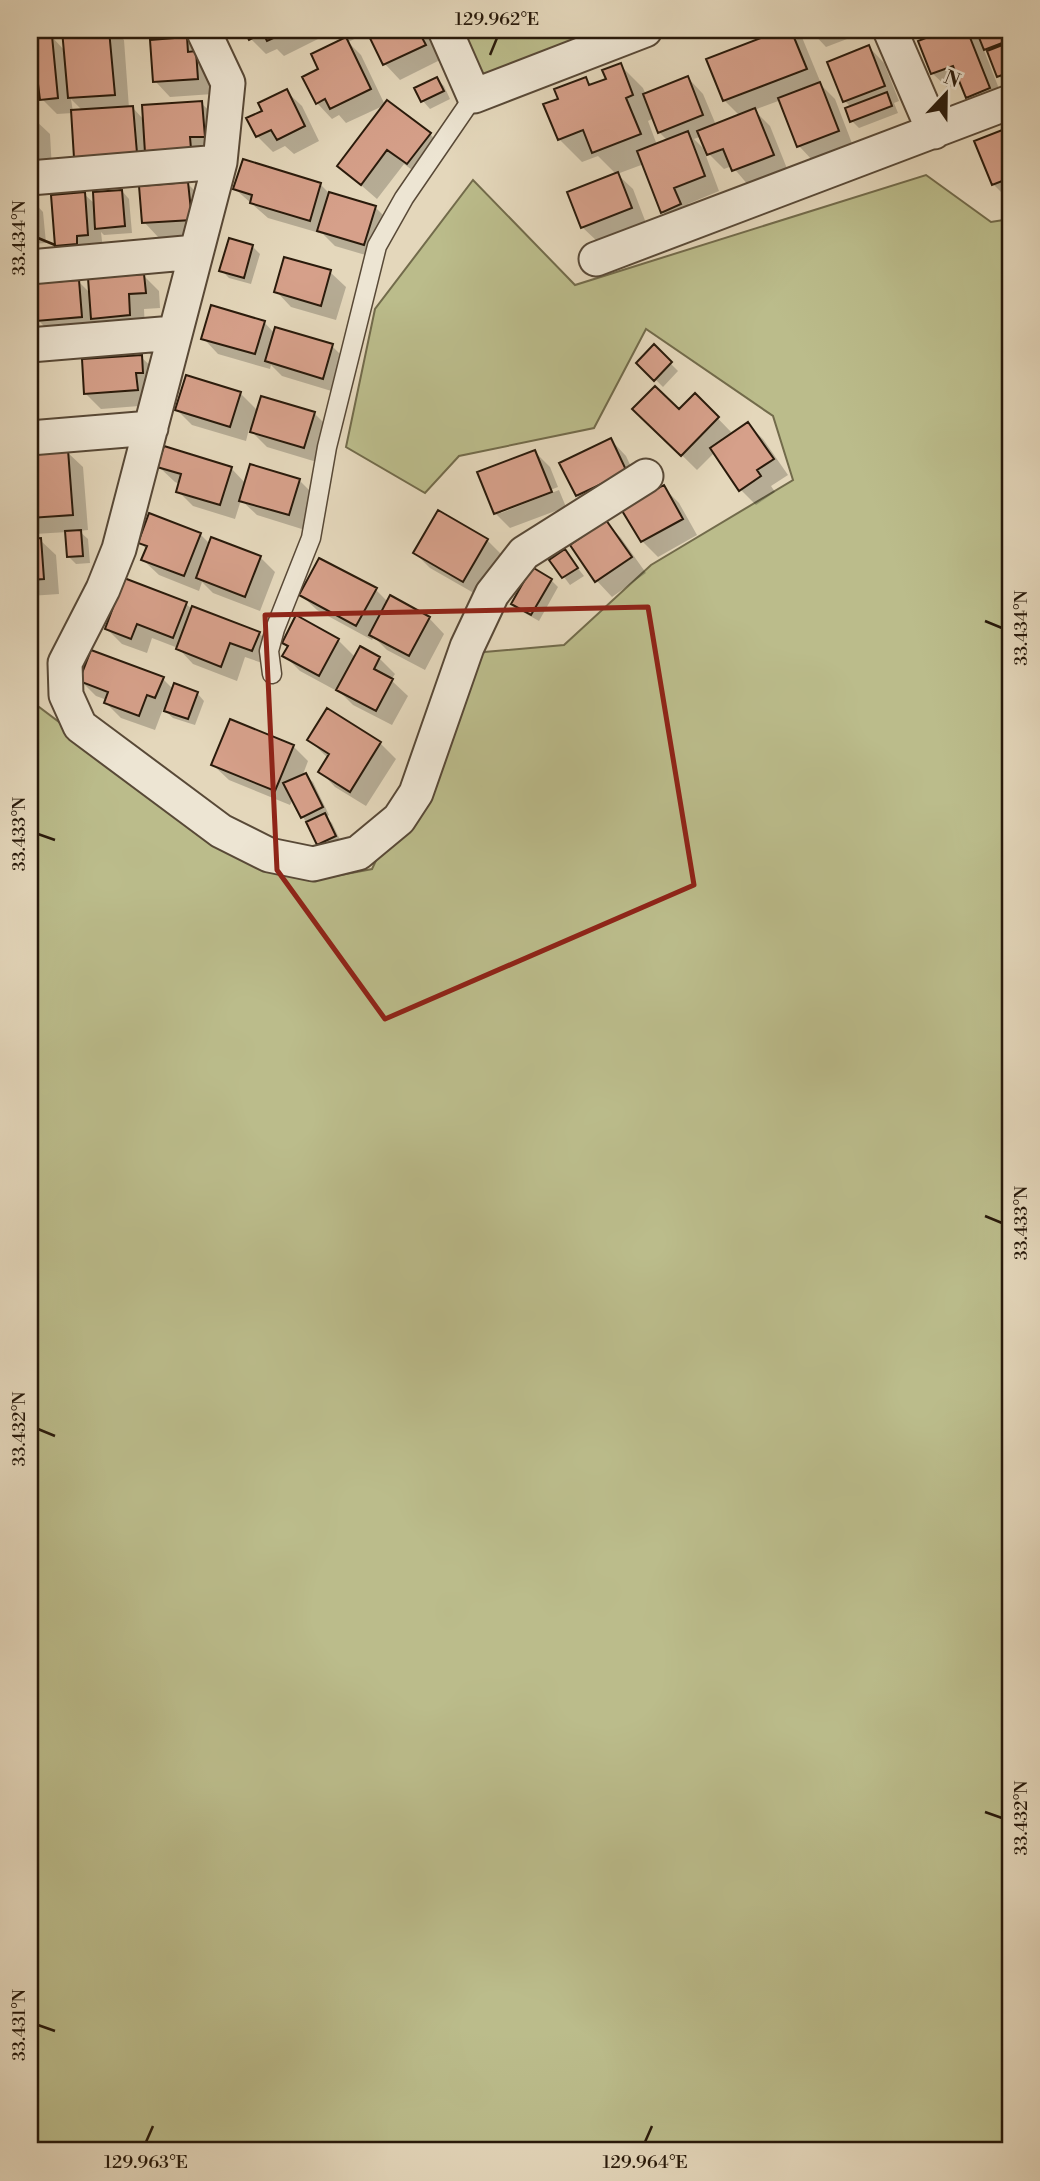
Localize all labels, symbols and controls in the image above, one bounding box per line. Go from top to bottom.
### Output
text: 129.962°E [455,8,539,31]
north arrow [911,60,981,130]
text: N [941,65,963,93]
text: 33.434°N [8,200,31,276]
text: 33.434°N [1010,590,1033,666]
text: 33.433°N [8,796,31,871]
text: 33.433°N [1010,1185,1033,1260]
text: 33.432°N [8,1391,31,1466]
text: 33.432°N [1010,1780,1033,1855]
text: 33.431°N [8,1988,31,2061]
text: 129.963°E [104,2151,188,2174]
text: 129.964°E [602,2151,688,2174]

